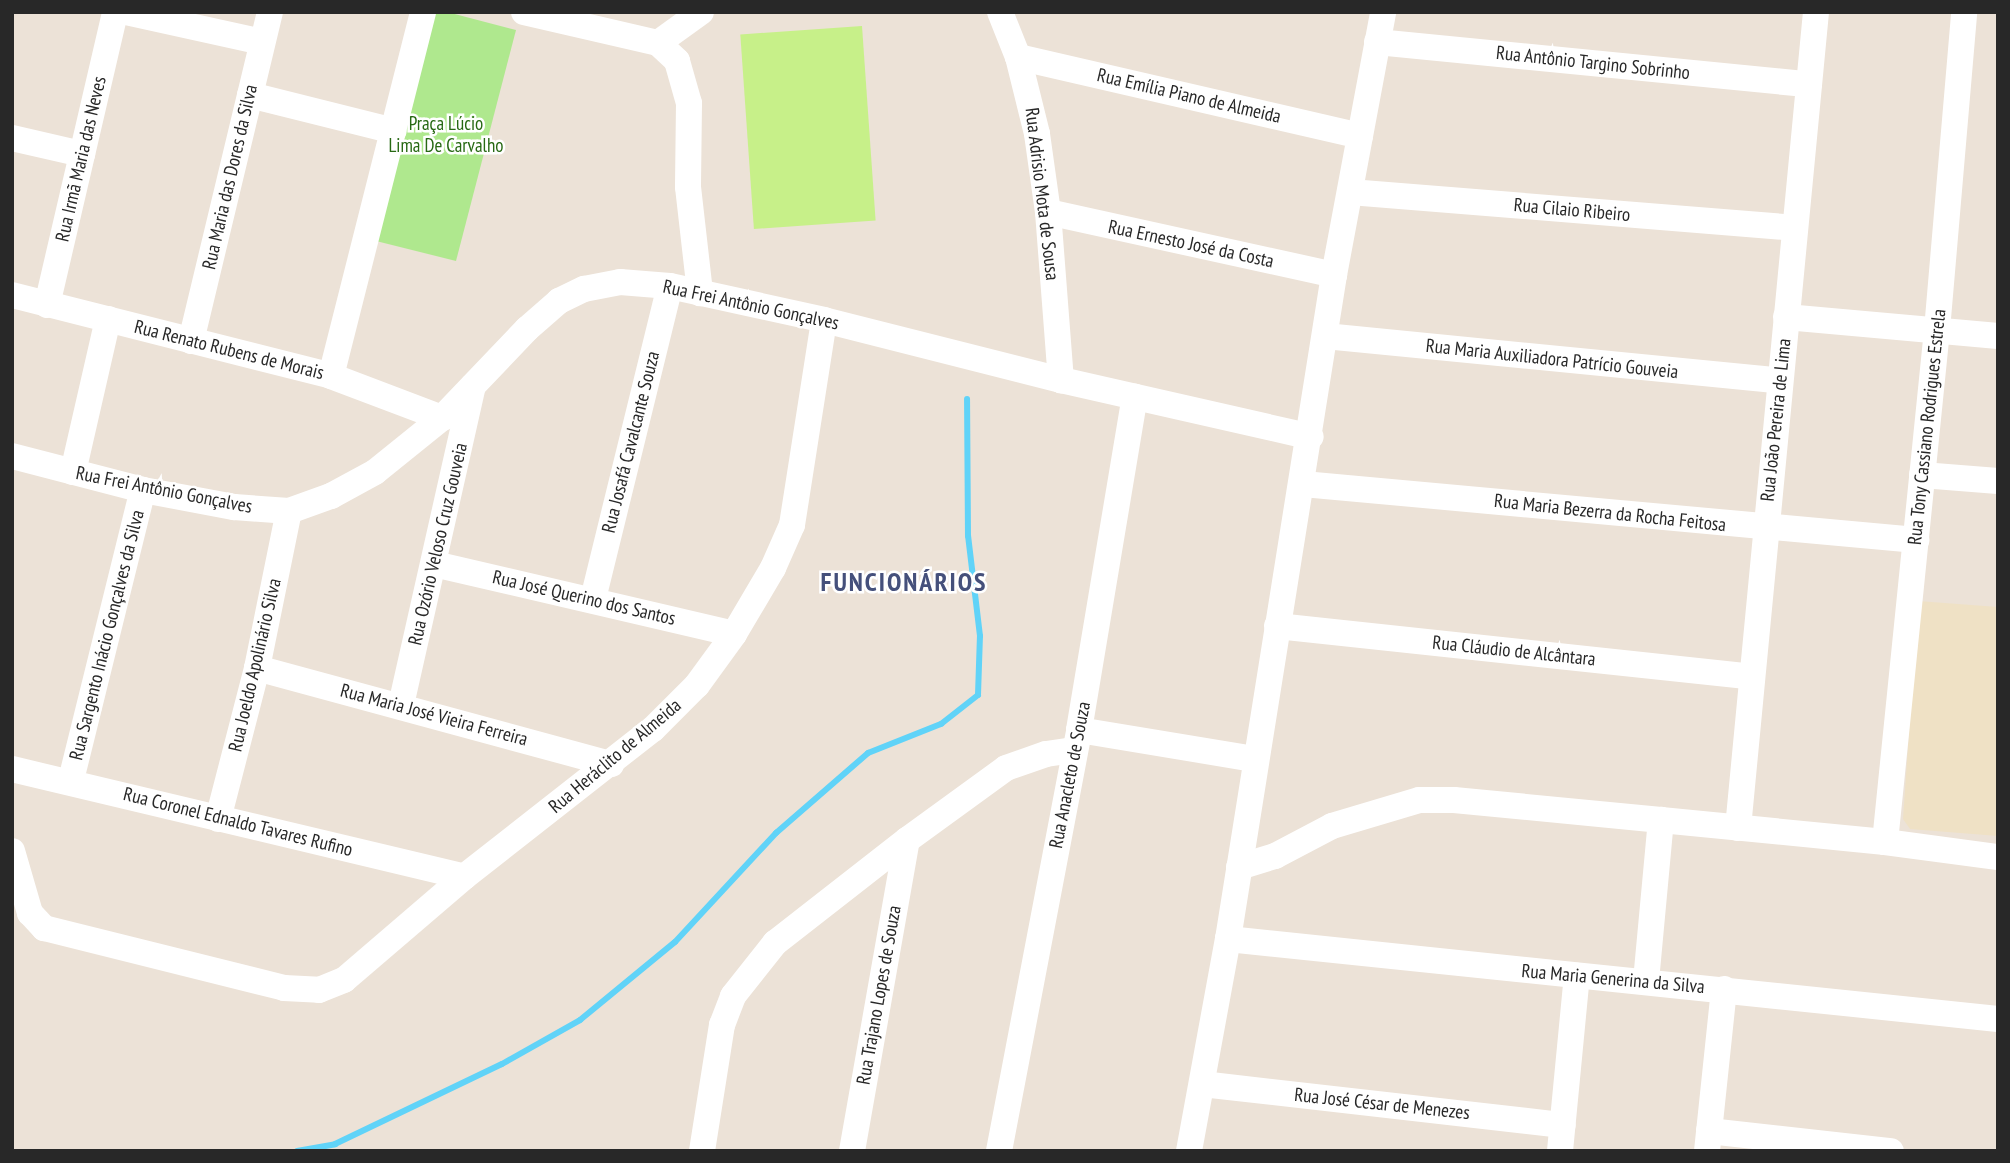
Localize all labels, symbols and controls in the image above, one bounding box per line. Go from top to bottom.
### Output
street label: Rua Antônio Targino Sobrinho [1494,41,1692,85]
street label: Rua Emília Piano de Almeida [1095,64,1283,128]
street label: Rua Irmã Maria das Neves [51,74,111,244]
street label: Rua Maria das Dores da Silva [198,82,262,272]
street label: Rua Adrisio Mota de Sousa [1020,106,1064,282]
park label: Praça Lúcio Lima De Carvalho [388,113,504,157]
street label: Rua Cilaio Ribeiro [1513,194,1631,226]
street label: Rua Ernesto José da Costa [1106,215,1276,273]
street label: Rua Frei Antônio Gonçalves [661,275,841,335]
street label: Rua Tony Cassiano Rodrigues Estrela [1903,307,1951,547]
street label: Rua Renato Rubens de Morais [132,315,326,385]
street label: Rua Maria Auxiliadora Patrício Gouveia [1424,334,1680,384]
street label: Rua João Pereira de Lima [1756,337,1796,503]
street label: Rua Josafá Cavalcante Souza [597,349,665,535]
street label: Rua Ozório Veloso Cruz Gouveia [403,440,473,648]
street label: Rua Frei Antônio Gonçalves [74,462,254,518]
street label: Rua Maria Bezerra da Rocha Feitosa [1493,489,1727,537]
street label: Rua Sargento Inácio Gonçalves da Silva [65,508,149,762]
street label: Rua José Querino dos Santos [490,566,678,630]
district label: FUNCIONÁRIOS [822,566,986,598]
street label: Rua Joeldo Apolinário Silva [224,576,286,754]
street label: Rua Cláudio de Alcântara [1431,631,1597,671]
street label: Rua Maria José Vieira Ferreira [338,679,530,751]
street label: Rua Heráclito de Almeida [544,694,686,818]
street label: Rua Anacleto de Souza [1045,699,1095,851]
street label: Rua Coronel Ednaldo Tavares Rufino [121,782,355,862]
street label: Rua Trajano Lopes de Souza [852,903,906,1087]
street label: Rua Maria Generina da Silva [1520,960,1706,998]
street label: Rua José César de Menezes [1293,1083,1471,1125]

